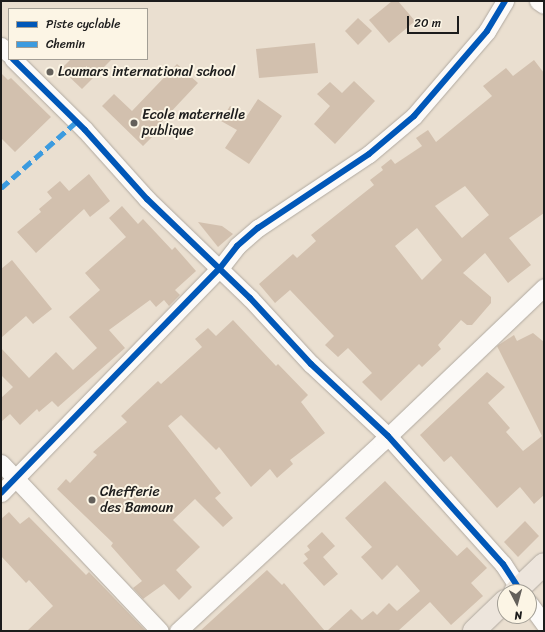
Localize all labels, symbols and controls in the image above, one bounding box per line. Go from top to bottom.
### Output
legend [8,8,148,60]
scale bar [409,8,461,34]
text: 20 m [414,12,441,34]
text: Piste cyclable [46,13,120,35]
text: Chemin [46,33,85,55]
place label: Loumars international school [58,64,235,80]
marker: Loumars international school [45,67,55,77]
place label: Ecole maternelle publique [142,107,245,140]
marker: Ecole maternelle publique [129,118,139,128]
place label: Chefferie des Bamoun [100,484,173,516]
marker: Chefferie des Bamoun [87,495,97,505]
north arrow [497,584,537,624]
text: N [513,606,523,625]

